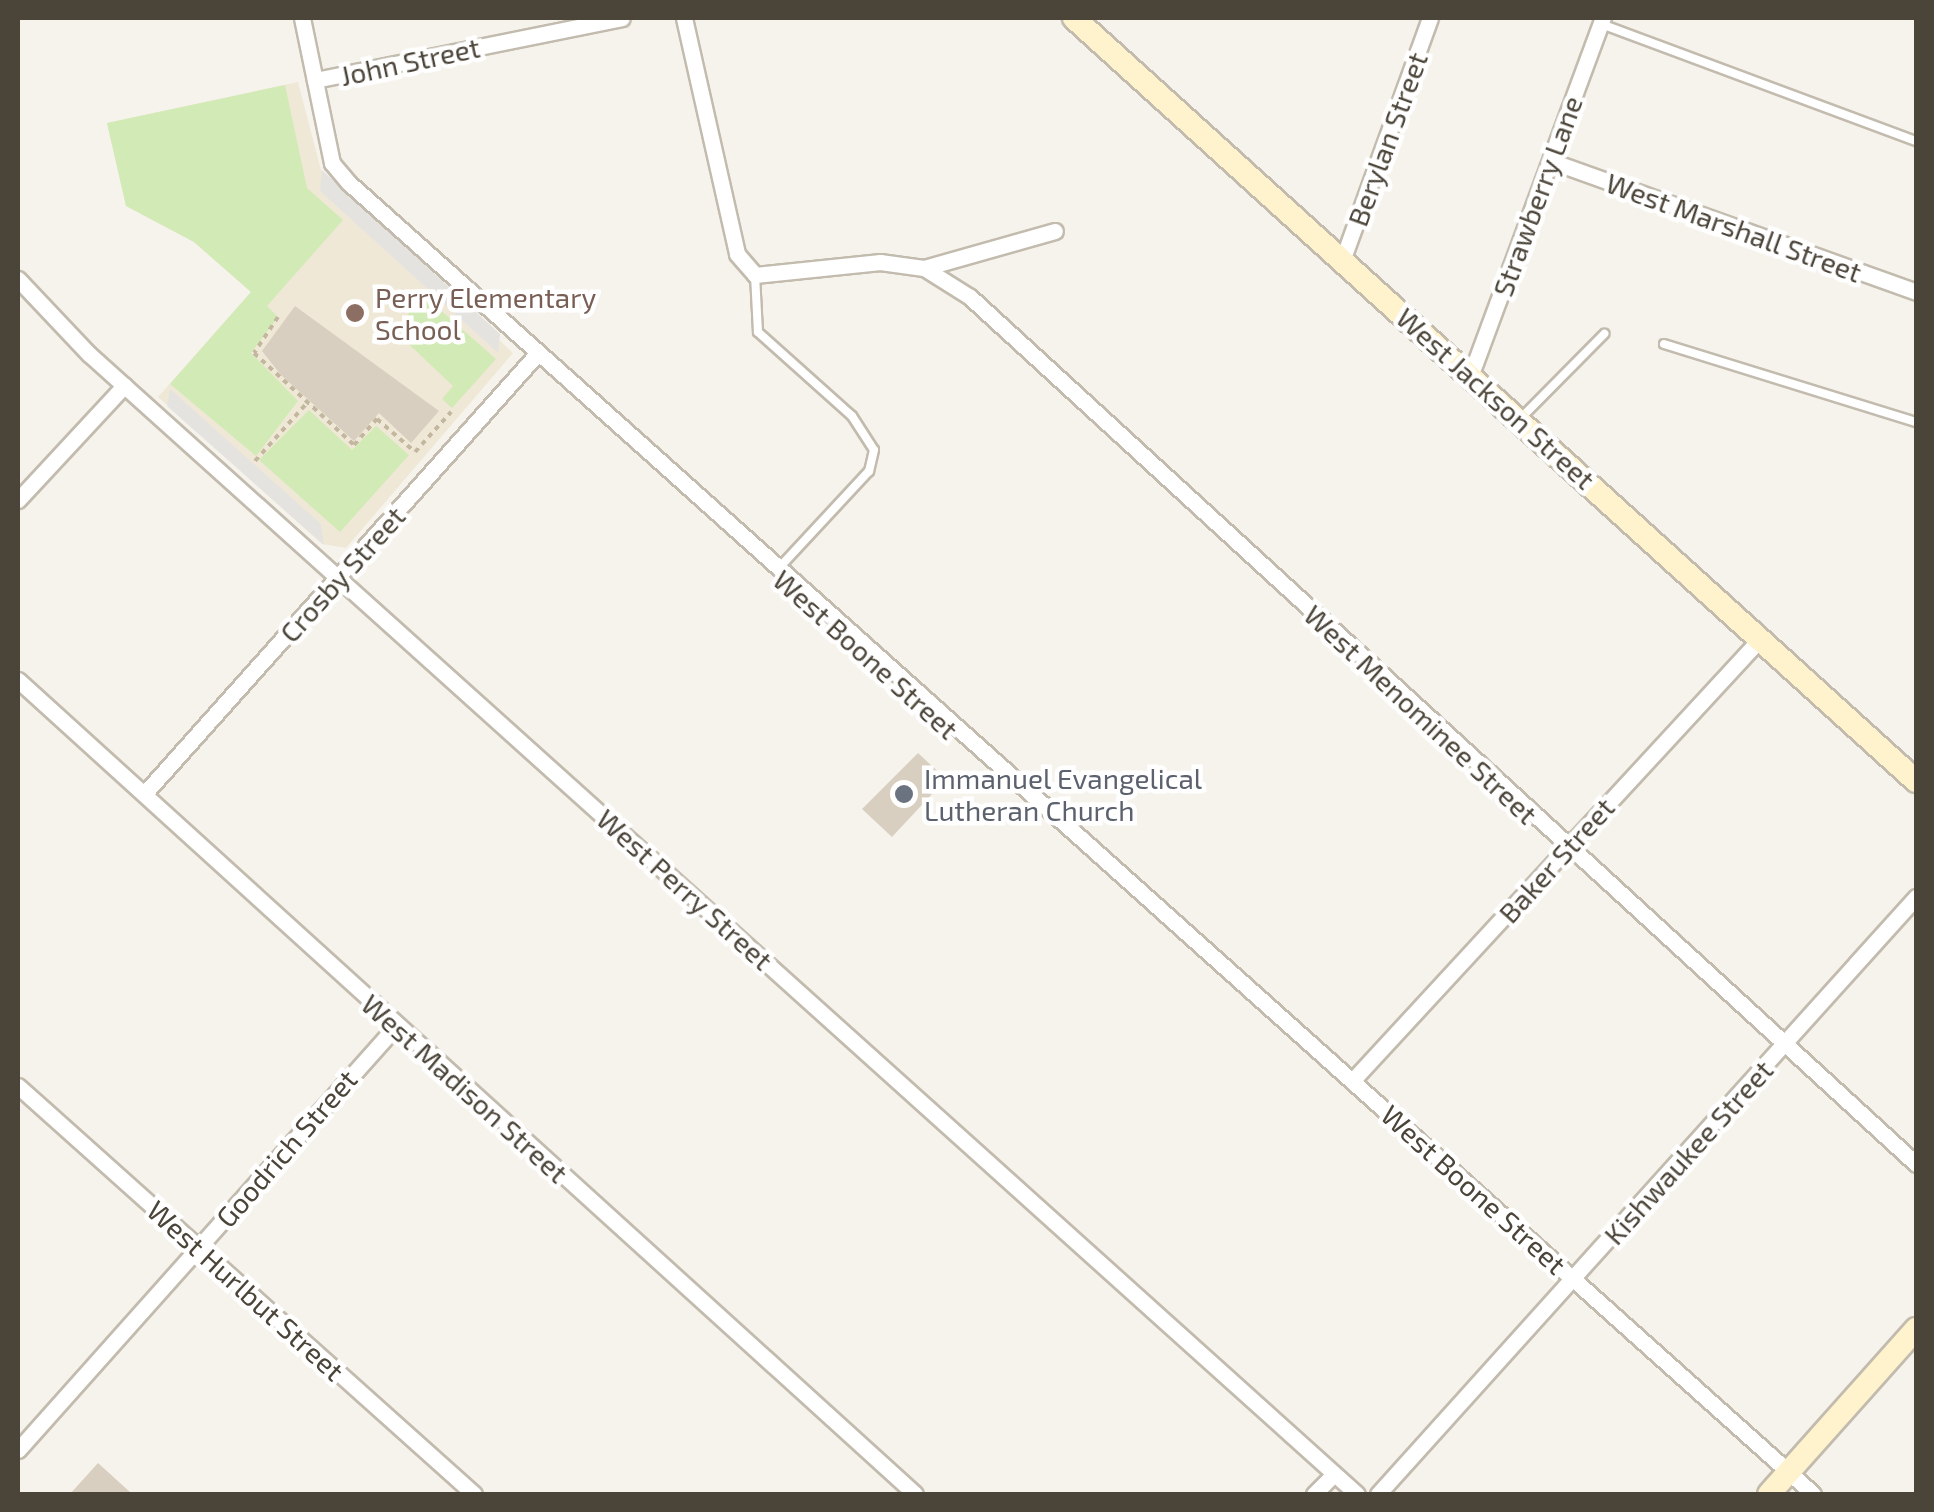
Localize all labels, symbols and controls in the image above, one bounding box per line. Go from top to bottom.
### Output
street label: John Street [337,30,483,92]
street label: Berylan Street [1340,48,1434,230]
street label: Strawberry Lane [1485,91,1589,301]
street label: West Marshall Street [1601,165,1867,289]
place label: Perry Elementary School [375,280,597,346]
street label: West Jackson Street [1390,300,1602,496]
marker: Perry Elementary School [344,302,366,324]
street label: Crosby Street [272,499,412,649]
street label: West Boone Street [767,562,965,746]
street label: West Menominee Street [1298,597,1544,831]
place label: Immanuel Evangelical Lutheran Church [924,761,1203,827]
marker: Immanuel Evangelical Lutheran Church [893,783,915,805]
street label: Baker Street [1491,790,1621,930]
street label: West Perry Street [590,801,780,977]
street label: West Madison Street [355,987,575,1189]
street label: Kishwaukee Street [1596,1053,1780,1251]
street label: Goodrich Street [208,1062,364,1234]
street label: West Boone Street [1375,1097,1573,1281]
street label: West Hurlbut Street [141,1193,351,1387]

